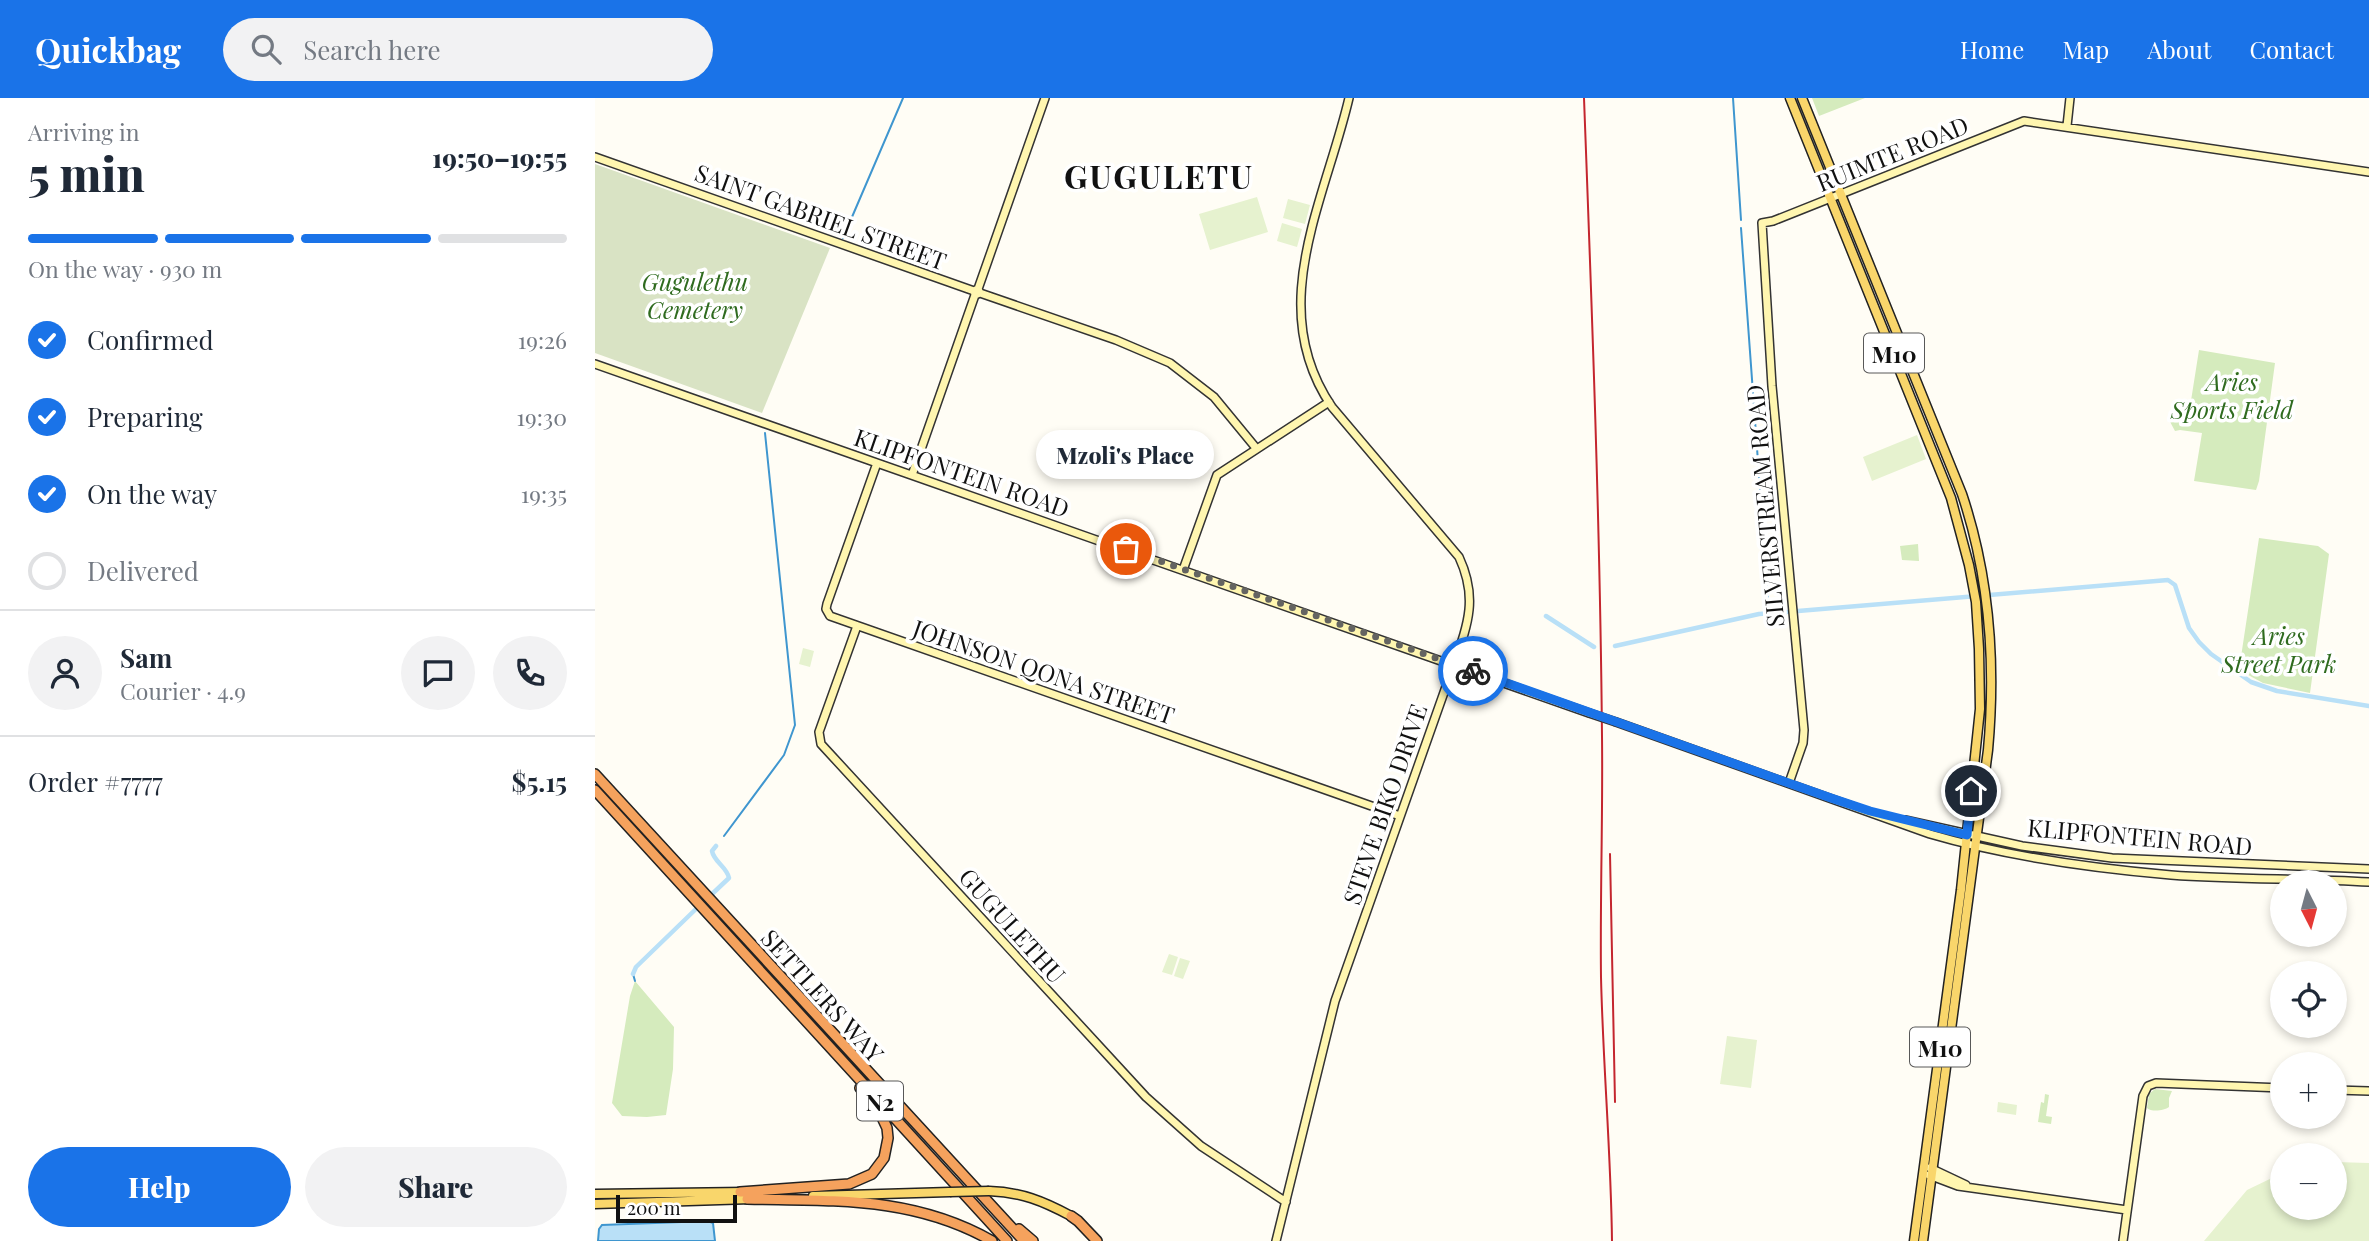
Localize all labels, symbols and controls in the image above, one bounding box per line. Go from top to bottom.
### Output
search box [223,18,713,81]
text: Quickbag [35,27,181,71]
icon: search [247,30,285,68]
text: Search here [303,32,441,67]
text: Home [1960,33,2024,65]
text: Map [2062,33,2109,65]
text: About [2147,33,2211,65]
text: Contact [2249,33,2334,65]
street label: RUIMTE ROAD [1811,108,1973,198]
text: Arriving in [28,116,140,147]
text: 19:50–19:55 [432,140,567,175]
text: 5 min [28,142,145,204]
district label: GUGULETU [1064,154,1254,197]
street label: SAINT GABRIEL STREET [691,156,951,276]
text: On the way · 930 m [28,253,222,284]
park label: Gugulethu Cemetery [642,265,748,325]
icon: check [28,321,66,359]
text: Confirmed [87,322,214,357]
text: 19:26 [518,324,567,355]
road number: M10 [1864,334,1924,372]
park label: Aries Sports Field [2170,365,2294,425]
street label: SILVERSTREAM ROAD [1737,384,1791,628]
icon: check [28,398,66,436]
text: Preparing [87,399,203,434]
text: 19:30 [516,401,567,432]
street label: KLIPFONTEIN ROAD [850,420,1074,524]
callout: Mzoli's Place [1037,430,1215,479]
text: Mzoli's Place [1056,439,1194,470]
icon: check [28,475,66,513]
text: On the way [87,476,217,511]
text: 19:35 [521,478,567,509]
pin [1096,519,1156,579]
icon: bag [1107,530,1145,568]
text: Delivered [87,553,199,588]
street label: JOHNSON QONA STREET [908,611,1179,731]
park label: Aries Street Park [2221,619,2336,679]
button: person [28,636,102,710]
button: chat [401,636,475,710]
button: phone [493,636,567,710]
courier [1438,636,1508,706]
text: Sam [120,640,172,675]
icon: bike [1454,652,1492,690]
text: Courier · 4.9 [120,675,246,706]
street label: STEVE BIKO DRIVE [1335,700,1433,908]
pin [1941,761,2001,821]
text: Order #7777 [28,764,163,799]
text: $5.15 [512,764,567,799]
icon: home [1952,772,1990,810]
street label: KLIPFONTEIN ROAD [2026,810,2254,862]
street label: GUGULETHU [953,861,1073,989]
north arrow [2270,870,2347,947]
map controls [2270,870,2347,1220]
street label: SETTLERS WAY [755,922,892,1069]
button: locate [2270,961,2347,1038]
road number: M10 [1910,1028,1970,1066]
button: + [2270,1052,2347,1129]
road number: N2 [857,1082,903,1120]
button: − [2270,1143,2347,1220]
button: Help [28,1147,291,1227]
button: Share [305,1147,567,1227]
scale bar [616,1192,737,1224]
text: 200 m [627,1194,681,1220]

